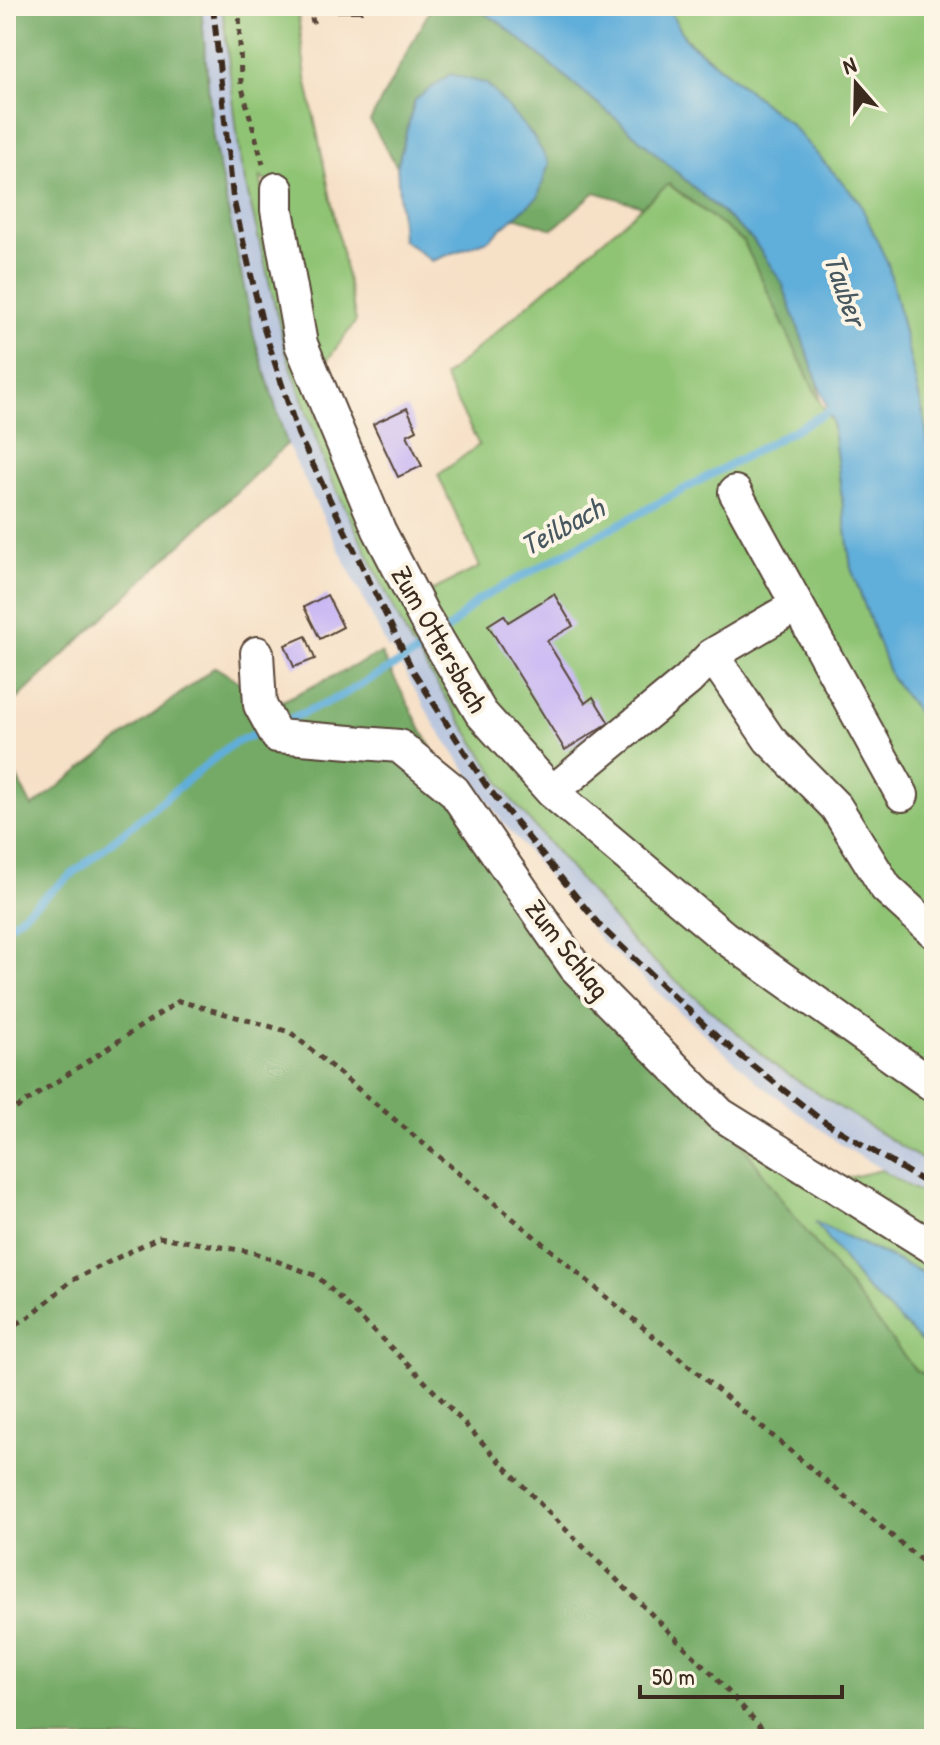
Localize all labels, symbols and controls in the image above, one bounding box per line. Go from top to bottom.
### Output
north arrow [816,44,896,124]
text: N [839,49,860,81]
water label: Tauber [815,248,878,334]
water label: Teilbach [513,486,612,565]
street label: Zum Ottersbach [383,559,497,720]
street label: Zum Schlag [517,891,619,1007]
scale bar [640,1649,842,1699]
text: 50 m [652,1660,695,1692]

